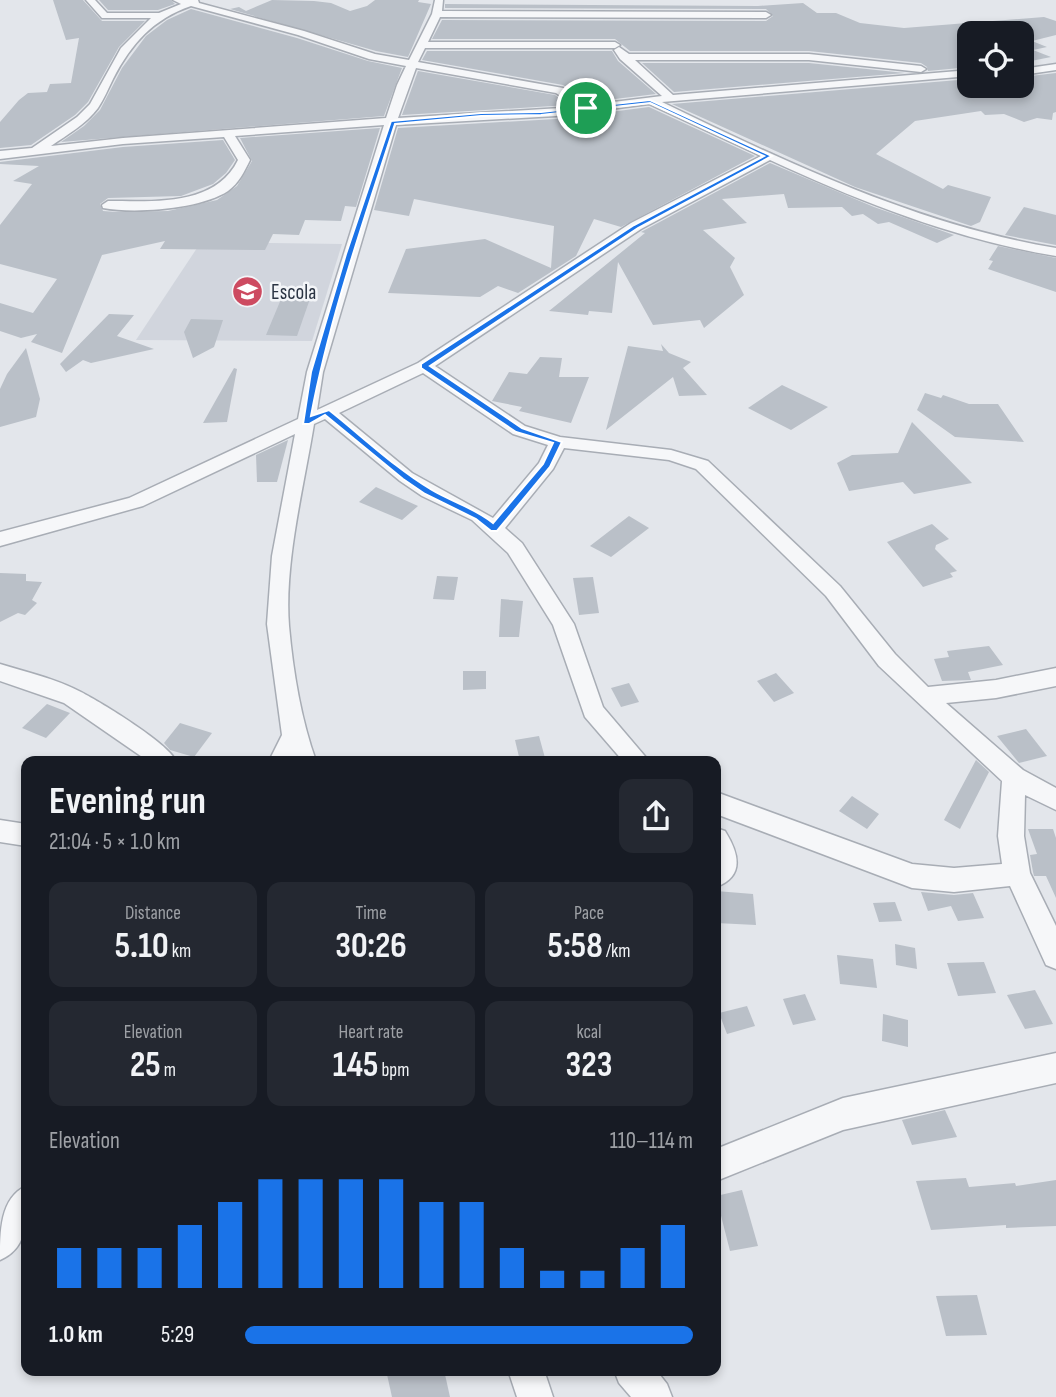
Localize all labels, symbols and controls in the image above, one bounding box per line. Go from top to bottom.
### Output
map controls [957,21,1034,98]
button: locate [957,21,1034,98]
pin [556,78,616,138]
icon: arrive [567,89,605,127]
school or university icon: Escola [231,275,265,309]
place label: Escola [271,280,316,305]
text: Evening run [49,779,206,824]
button: share [619,779,693,853]
text: 21:04 · 5 × 1.0 km [49,828,180,856]
text: Distance [125,902,181,925]
text: Time [355,902,387,925]
text: Pace [574,902,604,925]
text: 5.10 [115,925,169,968]
text: 30:26 [335,925,407,968]
text: 5:58 [548,925,603,968]
text: km [169,940,191,963]
text: /km [603,940,630,963]
text: Elevation [124,1021,182,1044]
text: Heart rate [339,1021,403,1044]
text: kcal [576,1021,602,1044]
text: 25 [130,1044,161,1087]
text: 145 [333,1044,378,1087]
text: 323 [566,1044,612,1087]
text: m [161,1059,176,1082]
text: bpm [378,1059,409,1082]
text: Elevation [49,1127,120,1155]
text: 110–114 m [610,1127,693,1155]
text: 1.0 km [49,1321,103,1349]
text: 5:29 [161,1321,194,1349]

